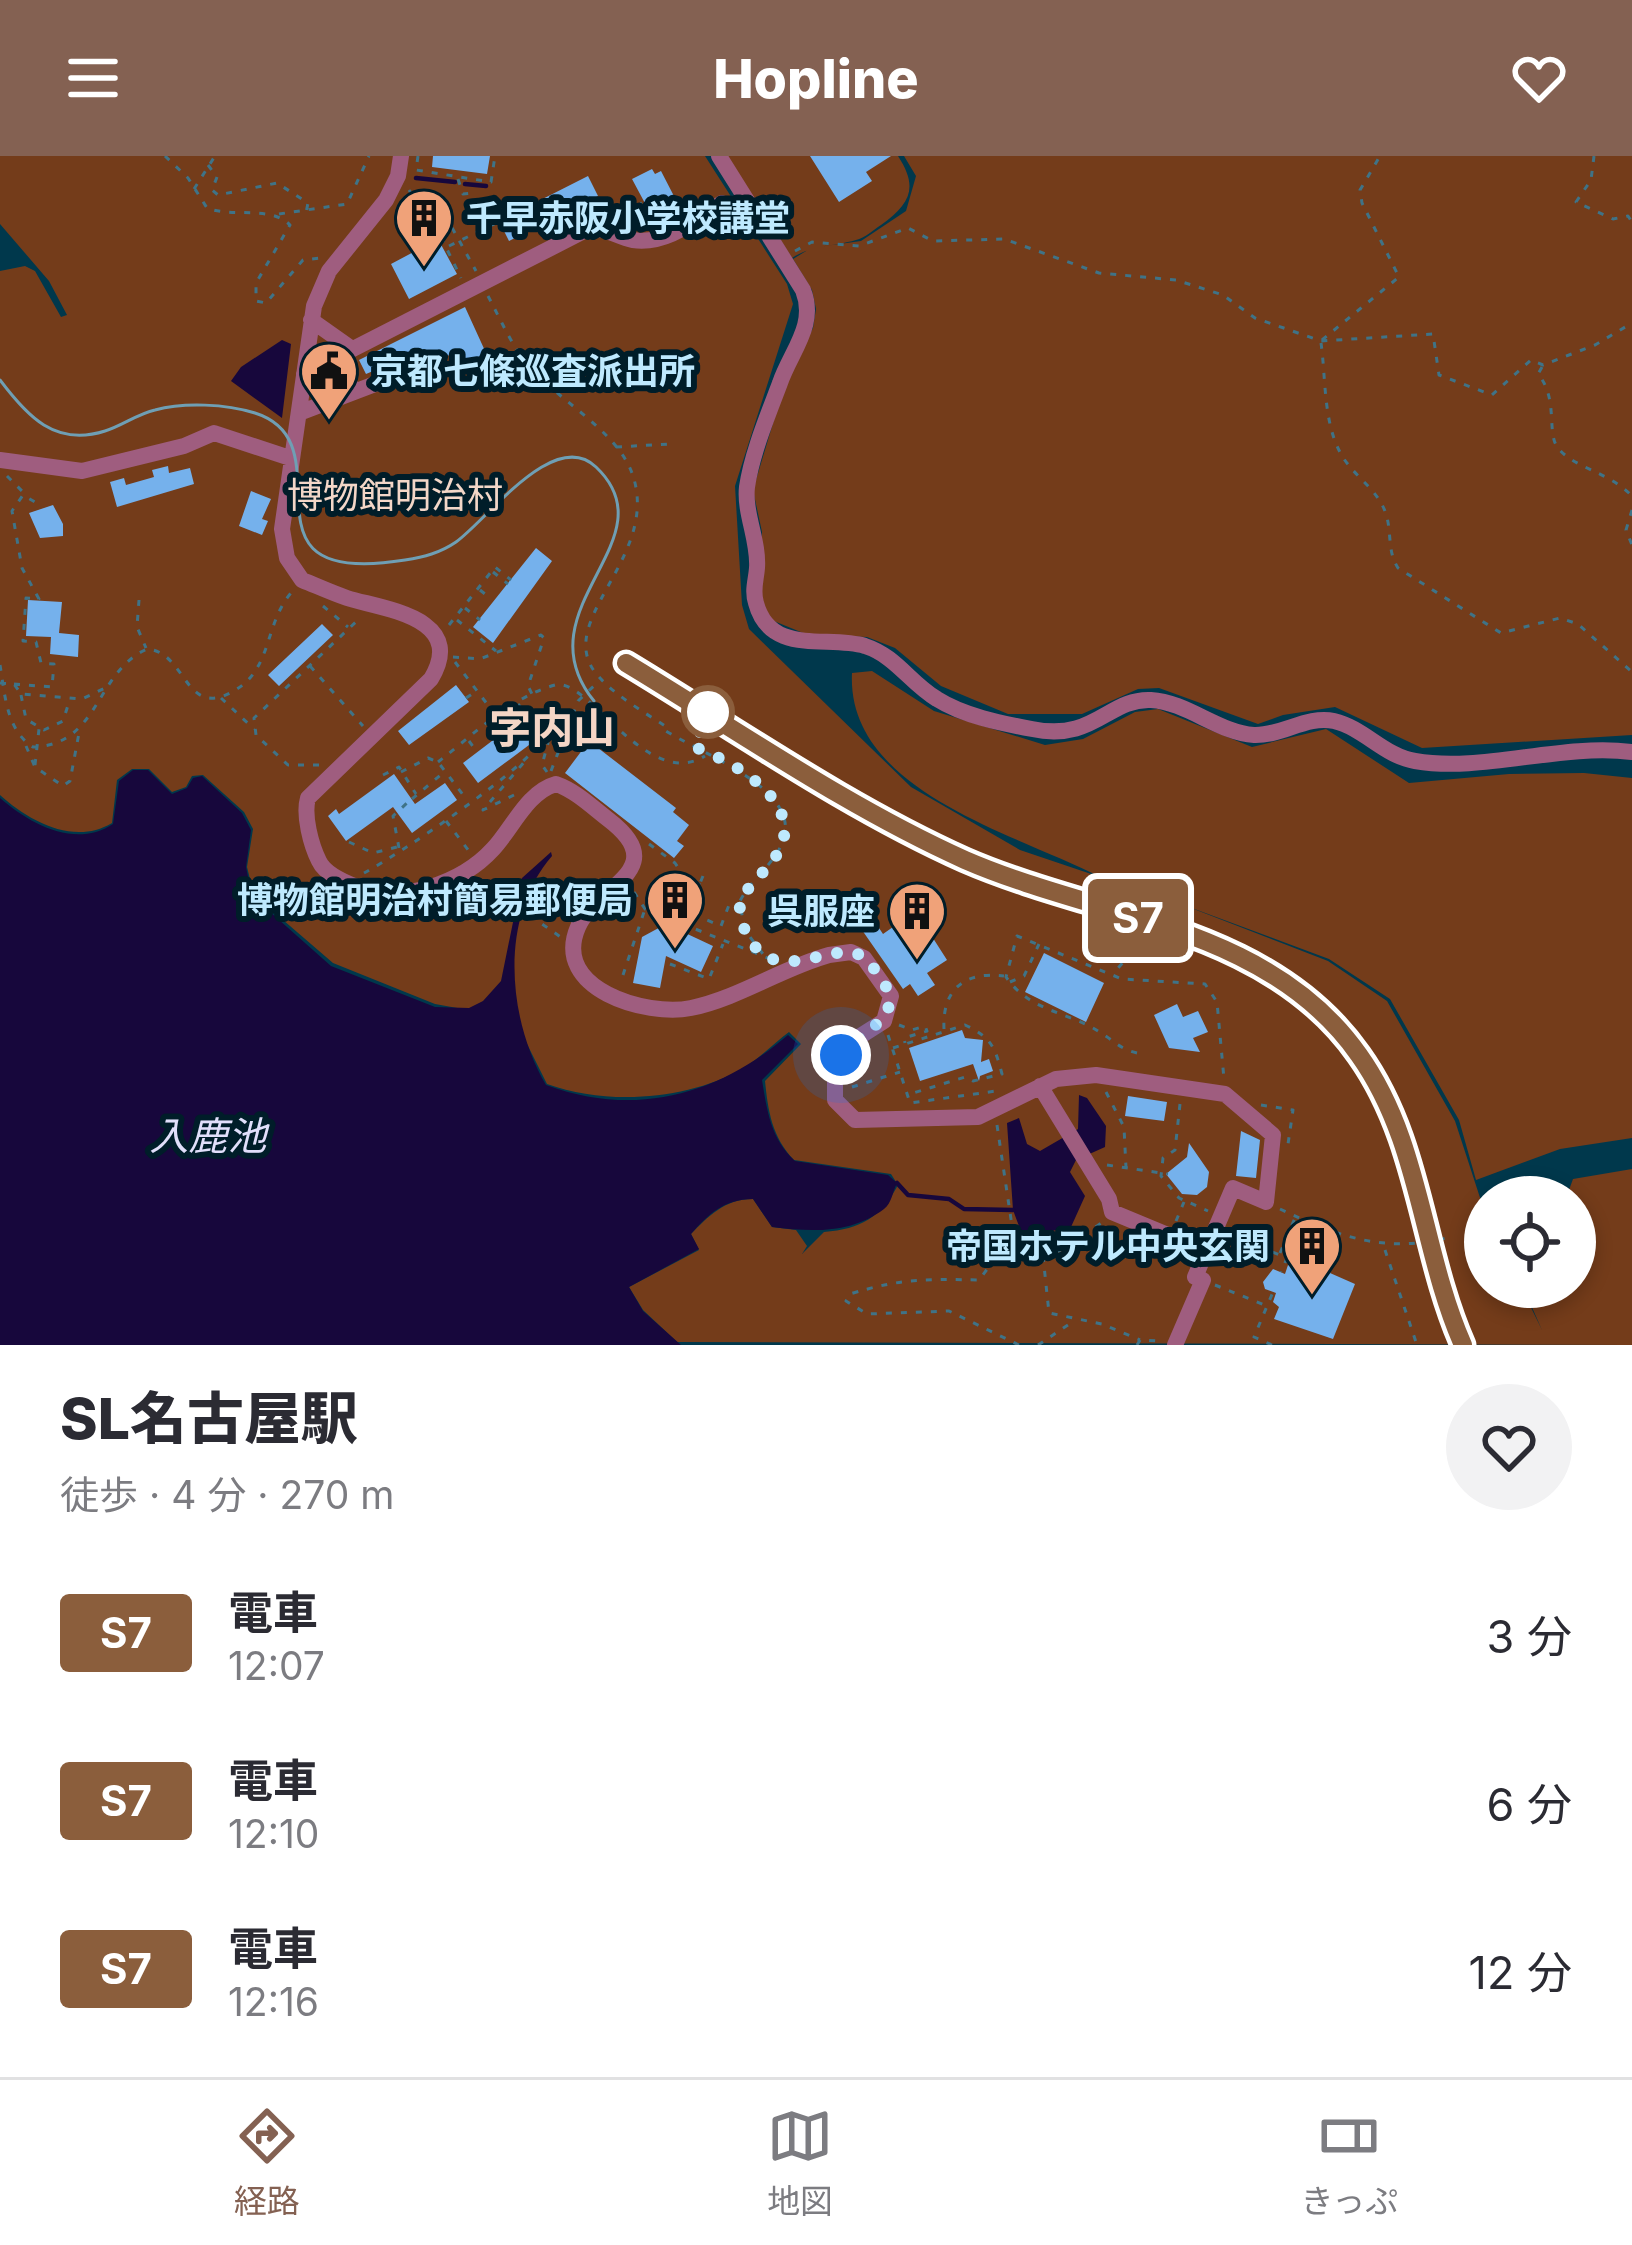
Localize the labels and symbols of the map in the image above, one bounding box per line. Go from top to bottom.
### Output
building icon: 千早赤阪小学校講堂 [393,187,455,269]
place label: 千早赤阪小学校講堂 [466,196,790,240]
public building icon: 京都七條巡査派出所 [298,340,360,422]
place label: 京都七條巡査派出所 [371,349,695,393]
park label: 博物館明治村 [287,473,503,517]
unlabelled marker [683,687,733,737]
district label: 字内山 [489,702,615,753]
building icon: 博物館明治村簡易郵便局 [644,869,706,951]
place label: 博物館明治村簡易郵便局 [237,878,633,922]
line badge: S7 [1084,879,1192,957]
building icon: 呉服座 [886,880,948,962]
place label: 呉服座 [767,889,875,933]
your location [811,1025,871,1085]
water label: 入鹿池 [149,1112,270,1159]
building icon: 帝国ホテル中央玄関 [1281,1215,1343,1297]
place label: 帝国ホテル中央玄関 [946,1224,1270,1268]

